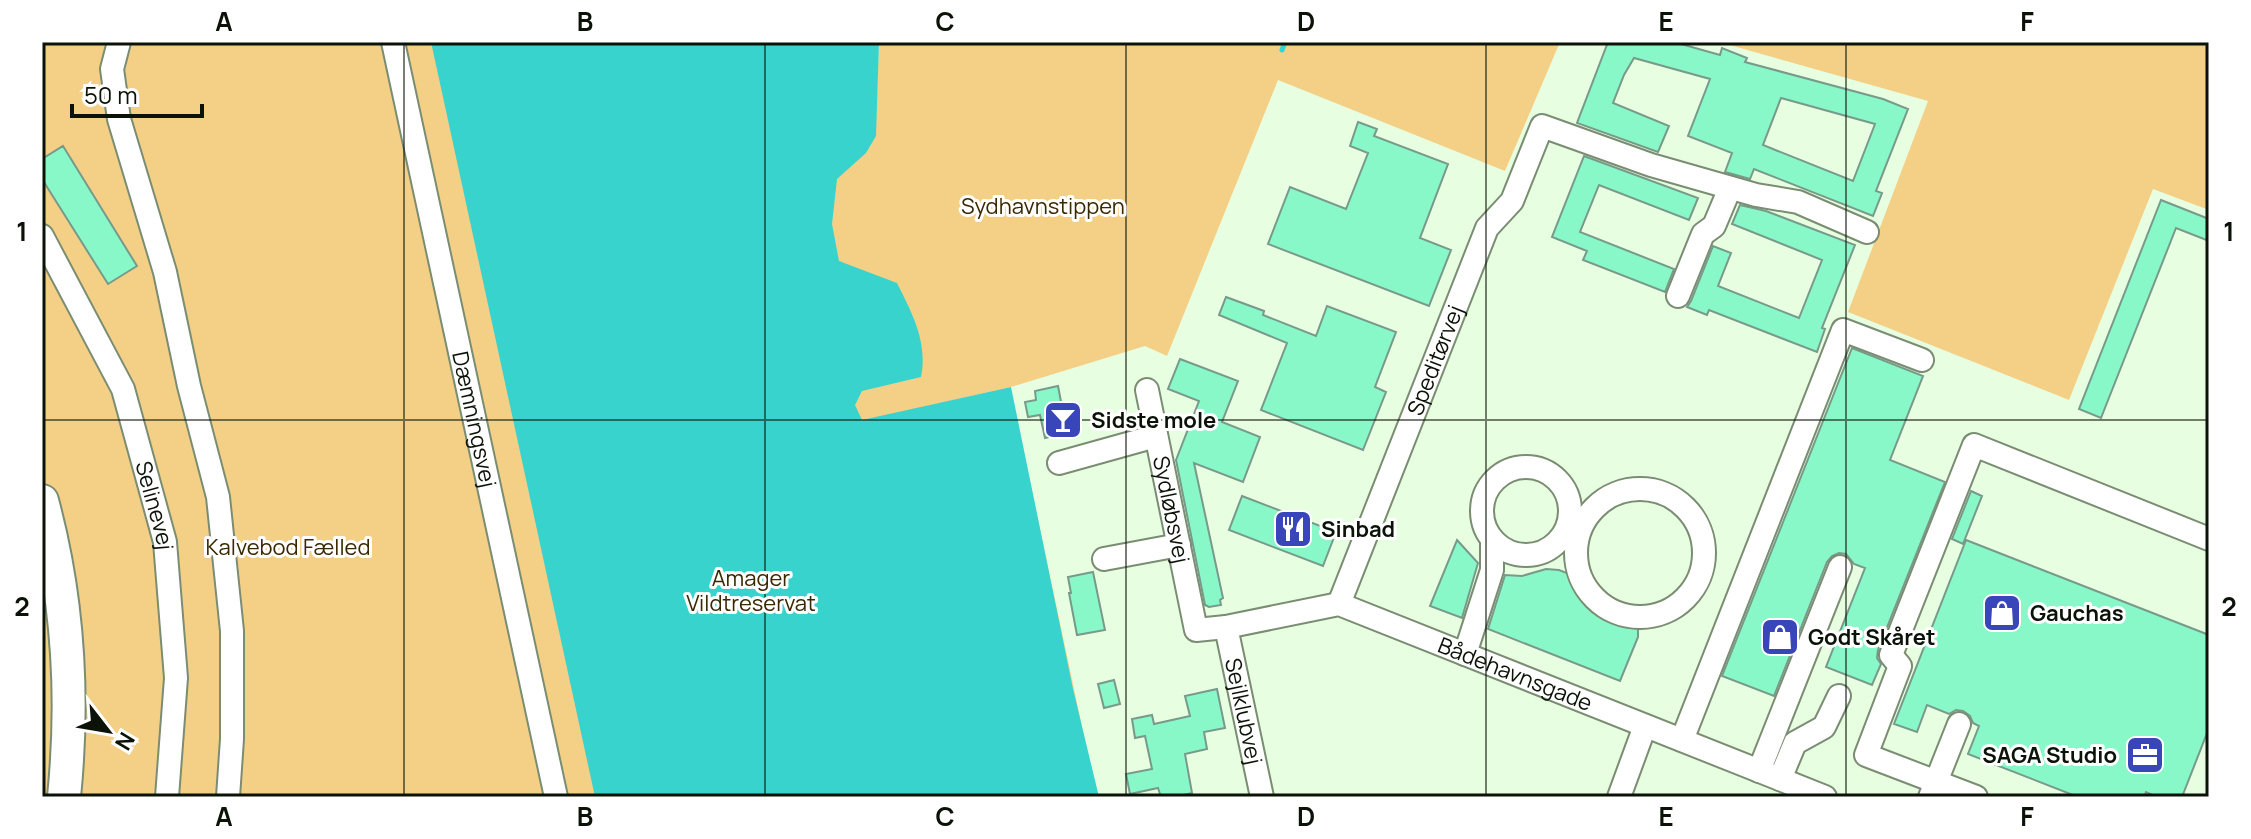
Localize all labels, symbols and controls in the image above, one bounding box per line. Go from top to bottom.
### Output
text: A [215,3,233,39]
text: B [577,3,593,39]
text: C [935,3,955,39]
text: D [1297,3,1315,39]
text: E [1658,3,1674,39]
text: F [2020,3,2034,39]
scale bar [72,68,202,118]
text: 50 m [84,78,138,111]
park label: Sydhavnstippen [961,191,1125,221]
text: 1 [16,213,28,249]
text: 1 [2223,213,2235,249]
street label: Speditørvej [1400,301,1470,420]
street label: Dæmningsvej [445,348,504,490]
bar icon: Sidste mole [1042,399,1084,441]
place label: Sidste mole [1091,405,1216,435]
street label: Sydløbsvej [1146,453,1197,566]
street label: Selinevej [128,458,181,551]
restaurant icon: Sinbad [1272,508,1314,550]
place label: Sinbad [1321,514,1395,544]
park label: Kalvebod Fælled [205,532,371,562]
park label: Amager Vildtreservat [686,563,816,618]
text: 2 [14,588,30,624]
text: 2 [2221,588,2237,624]
shop icon: Gauchas [1981,592,2023,634]
place label: Gauchas [2030,598,2124,628]
shop icon: Godt Skåret [1759,616,1801,658]
place label: Godt Skåret [1808,622,1936,652]
street label: Bådehavnsgade [1434,630,1597,718]
street label: Sejlklubvej [1218,655,1270,767]
north arrow [68,691,148,771]
text: N [108,727,142,756]
office icon: SAGA Studio [2124,734,2166,776]
place label: SAGA Studio [1982,740,2117,770]
text: A [215,798,233,834]
text: B [577,798,593,834]
text: C [935,798,955,834]
text: D [1297,798,1315,834]
text: E [1658,798,1674,834]
text: F [2020,798,2034,834]

